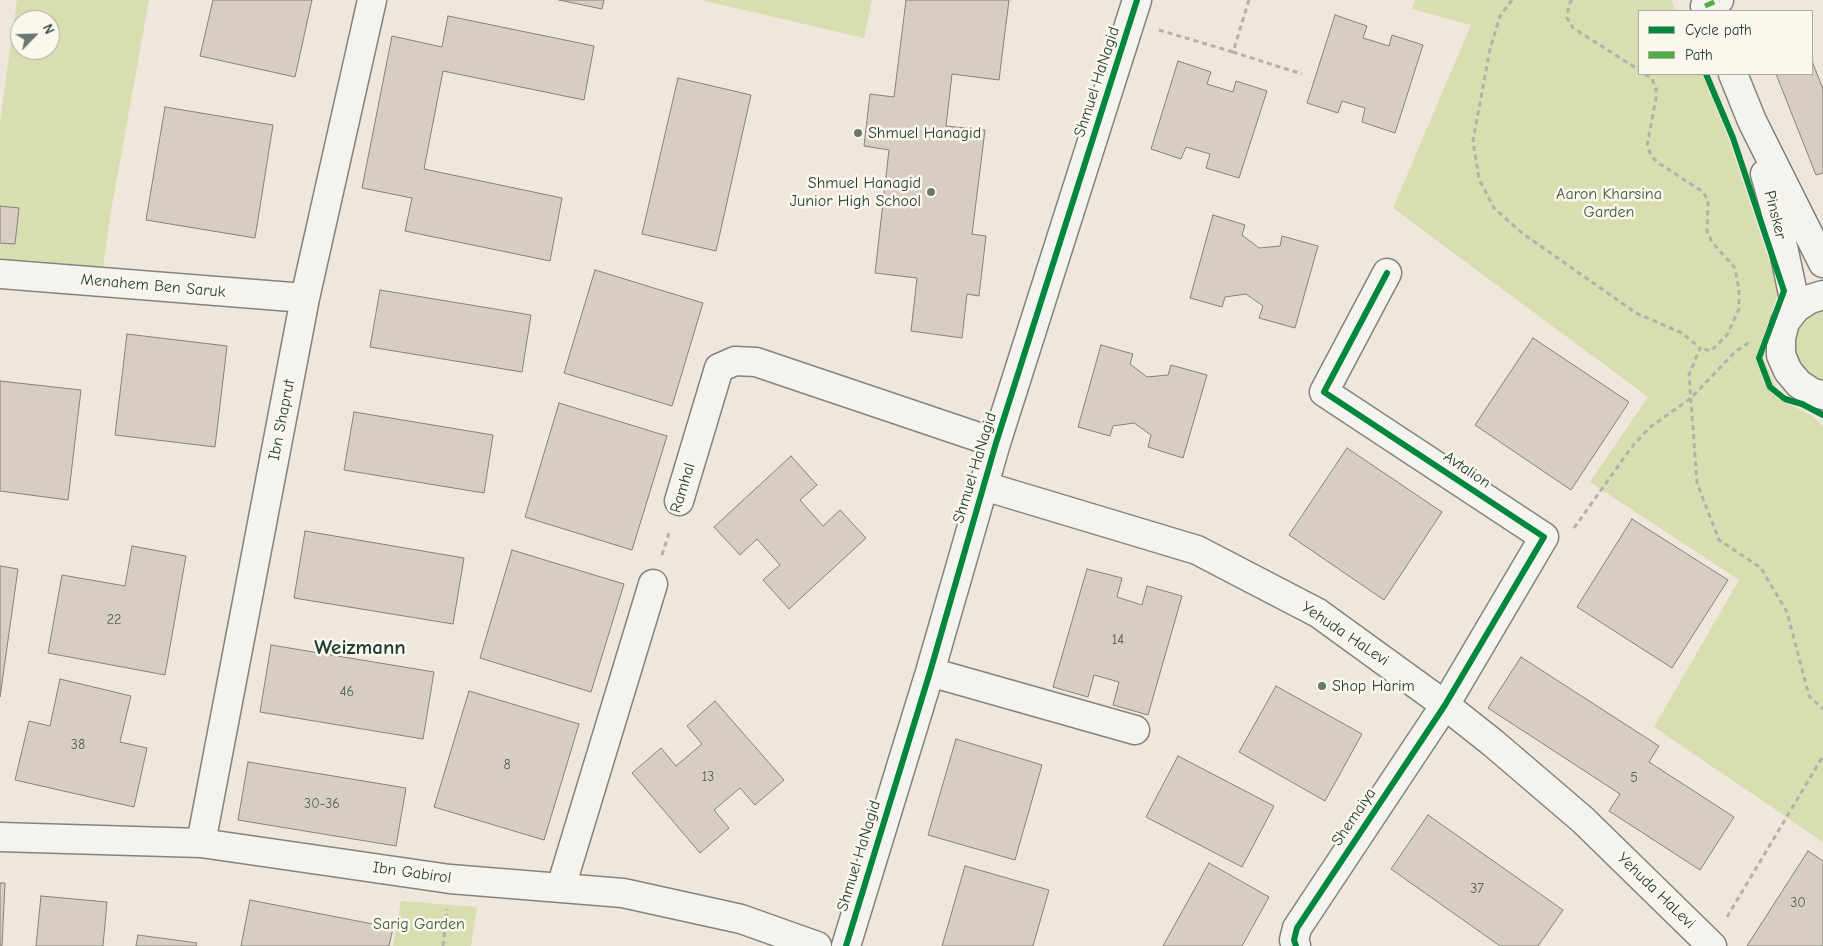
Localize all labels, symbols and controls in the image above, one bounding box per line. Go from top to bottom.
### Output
north arrow [10,10,60,60]
legend [1638,10,1813,75]
text: N [39,21,58,37]
text: Cycle path [1685,21,1752,39]
street label: Shmuel HaNagid [1070,24,1124,140]
text: Path [1685,46,1713,64]
place label: Shmuel Hanagid [868,123,981,143]
marker: Shmuel Hanagid [852,127,864,139]
place label: Shmuel Hanagid Junior High School [790,173,921,211]
park label: Aaron Kharsina Garden [1556,184,1662,222]
marker: Shmuel Hanagid Junior High School [925,186,937,198]
street label: Pinsker [1760,188,1790,242]
street label: Menahem Ben Saruk [80,270,226,302]
street label: Ibn Shaprut [265,378,299,462]
street label: Shmuel HaNagid [949,410,1001,526]
street label: Avtalion [1440,447,1494,493]
street label: Ramhal [666,461,700,515]
street label: Yehuda HaLevi [1298,598,1392,670]
house number: 22 [107,612,121,628]
house number: 14 [1112,632,1124,648]
district label: Weizmann [314,635,406,661]
place label: Shop Harim [1332,676,1415,696]
marker: Shop Harim [1316,680,1328,692]
house number: 46 [340,684,354,700]
house number: 38 [71,737,85,753]
house number: 8 [503,757,511,773]
house number: 13 [702,769,714,785]
house number: 5 [1630,770,1638,786]
street label: Shemaiya [1328,784,1380,850]
house number: 30-36 [304,796,340,812]
street label: Shmuel HaNagid [833,798,885,914]
street label: Yehuda HaLevi [1613,849,1699,933]
street label: Ibn Gabirol [372,858,452,888]
house number: 37 [1470,881,1484,897]
house number: 30 [1790,895,1806,911]
park label: Sarig Garden [373,914,465,934]

